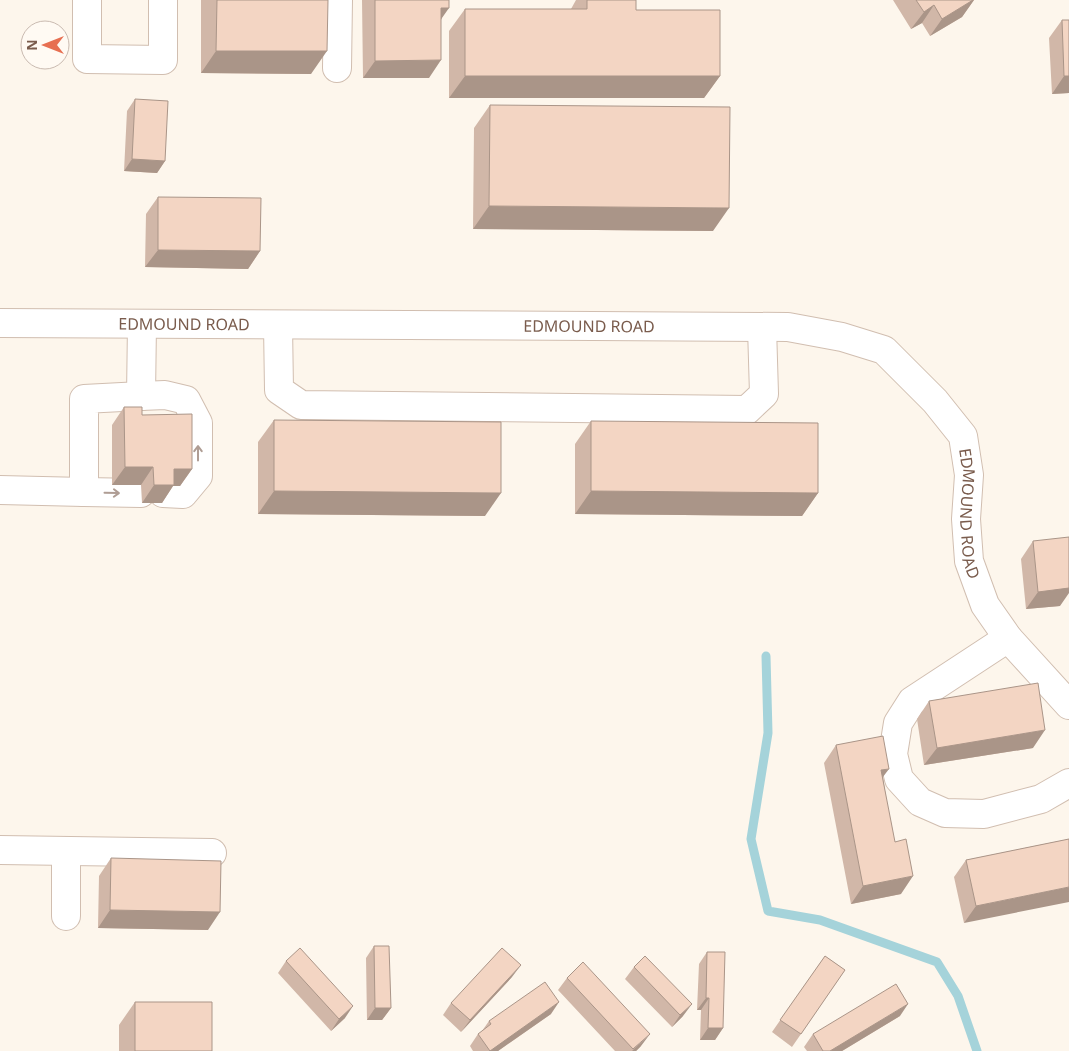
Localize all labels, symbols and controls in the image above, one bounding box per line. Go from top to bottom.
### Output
north arrow [20,20,70,70]
text: N [22,39,41,51]
street label: EDMOUND ROAD [118,313,250,335]
street label: EDMOUND ROAD [523,315,655,337]
one-way arrow [193,446,203,462]
street label: EDMOUND ROAD [954,447,986,582]
one-way arrow [104,488,120,497]

